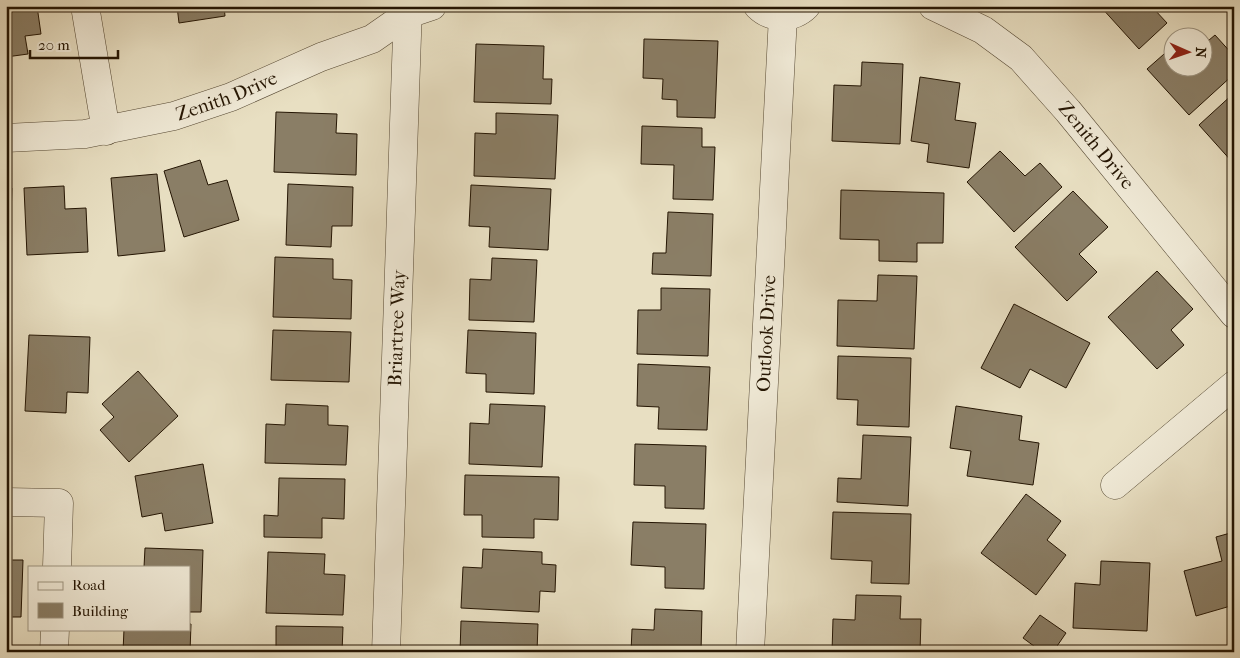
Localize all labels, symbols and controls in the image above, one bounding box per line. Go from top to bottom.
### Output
scale bar [30,28,118,60]
north arrow [1162,28,1212,78]
text: 20 m [38,36,70,54]
text: N [1192,47,1209,58]
street label: Zenith Drive [173,67,281,126]
street label: Zenith Drive [1054,97,1138,194]
street label: Briartree Way [384,269,410,387]
street label: Outlook Drive [753,274,781,393]
legend [28,566,190,630]
text: Road [72,576,106,594]
text: Building [72,602,129,620]

